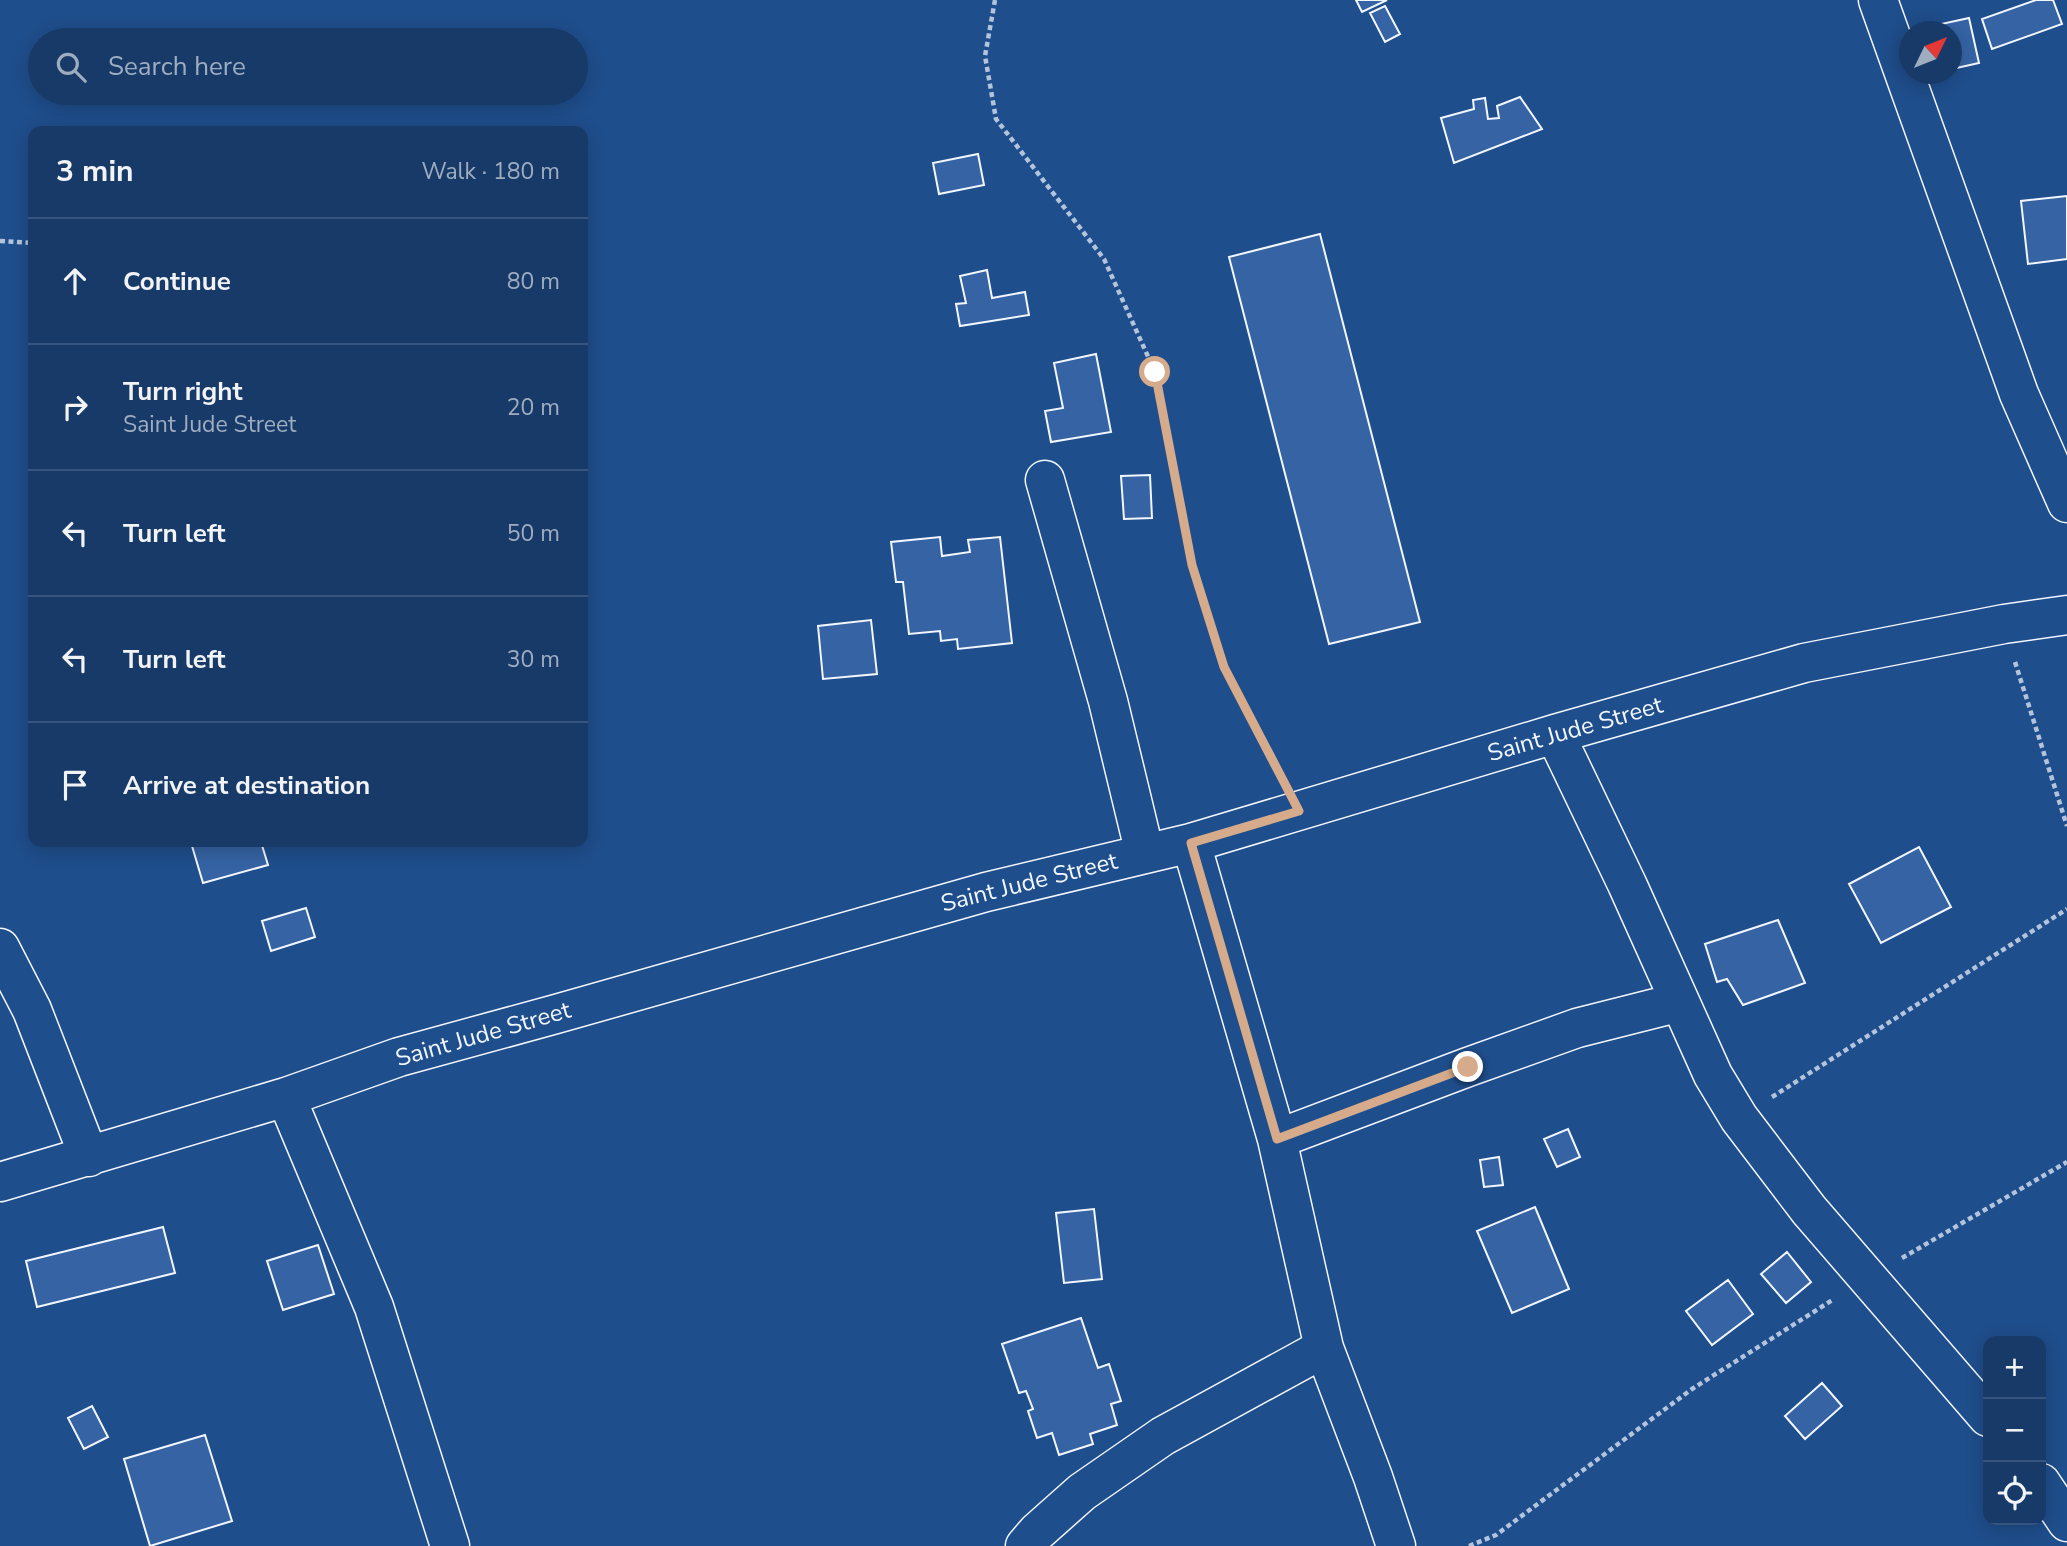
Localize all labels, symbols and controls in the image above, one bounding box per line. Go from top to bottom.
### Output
north arrow [1899,21,1962,84]
search box [28,28,588,105]
icon: search [52,48,90,86]
text: Search here [108,49,246,84]
text: 3 min [56,151,134,192]
text: Walk · 180 m [421,156,560,187]
icon: ahead [56,262,94,300]
text: Continue [123,264,231,299]
text: 80 m [507,266,560,297]
route start [1139,356,1170,387]
text: Turn right [123,374,242,409]
icon: right [56,388,94,426]
text: 20 m [507,392,560,423]
text: Saint Jude Street [123,409,296,440]
icon: left [56,514,94,552]
text: Turn left [123,516,226,551]
text: 50 m [507,518,560,549]
icon: left [56,640,94,678]
text: Turn left [123,642,226,677]
text: 30 m [507,644,560,675]
street label: Saint Jude Street [1484,689,1667,769]
icon: arrive [56,766,94,804]
text: Arrive at destination [123,768,370,803]
street label: Saint Jude Street [937,844,1121,919]
street label: Saint Jude Street [392,994,575,1074]
route end [1452,1051,1483,1082]
map controls [1983,1336,2046,1525]
button: + [1983,1336,2046,1399]
button: − [1983,1399,2046,1462]
button: locate [1983,1462,2046,1525]

